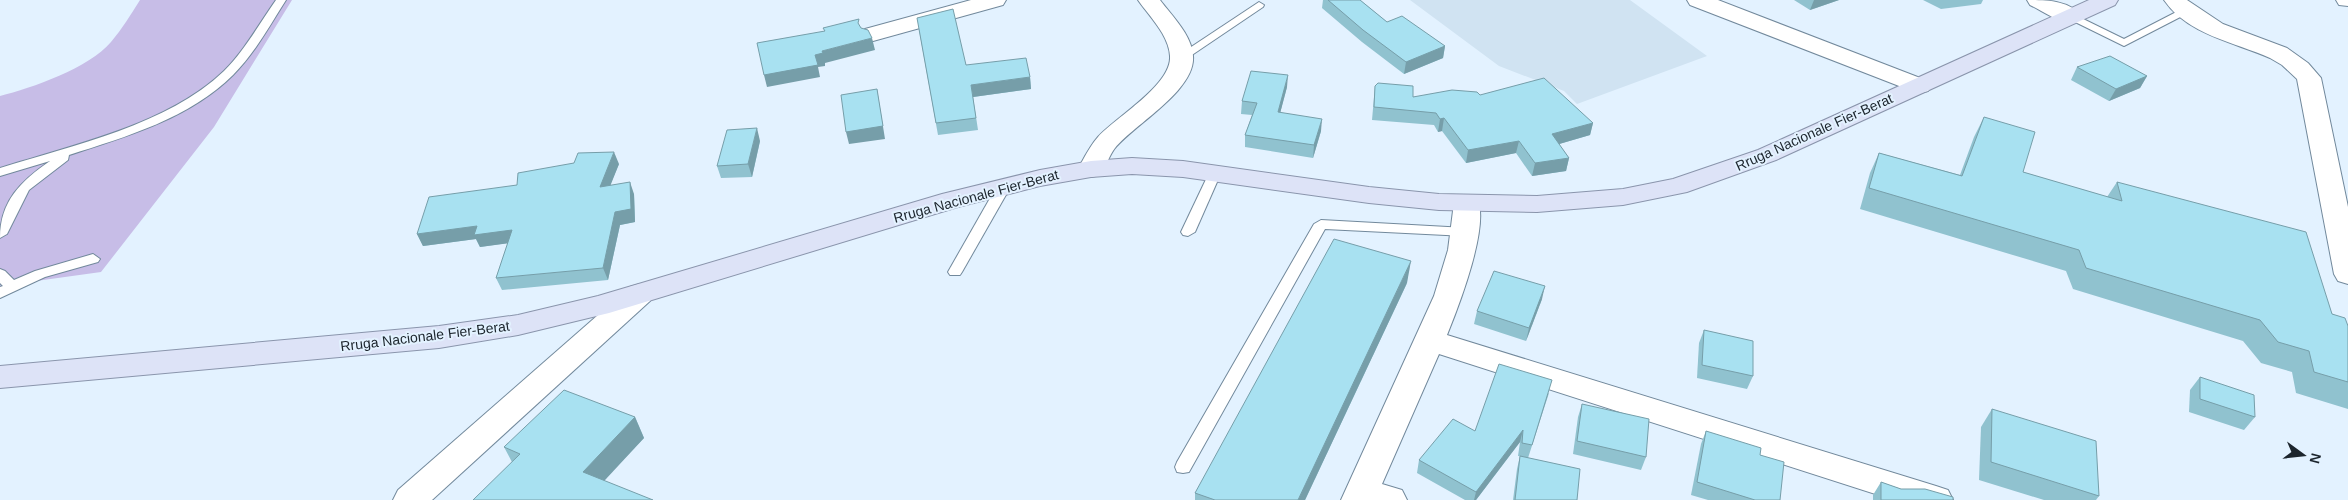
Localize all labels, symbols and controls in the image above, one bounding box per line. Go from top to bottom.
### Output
street label: Rruga Nacionale Fier-Berat [1733,90,1895,174]
street label: Rruga Nacionale Fier-Berat [892,166,1060,226]
street label: Rruga Nacionale Fier-Berat [339,318,511,354]
north arrow [2278,430,2328,480]
text: N [2307,451,2325,465]

